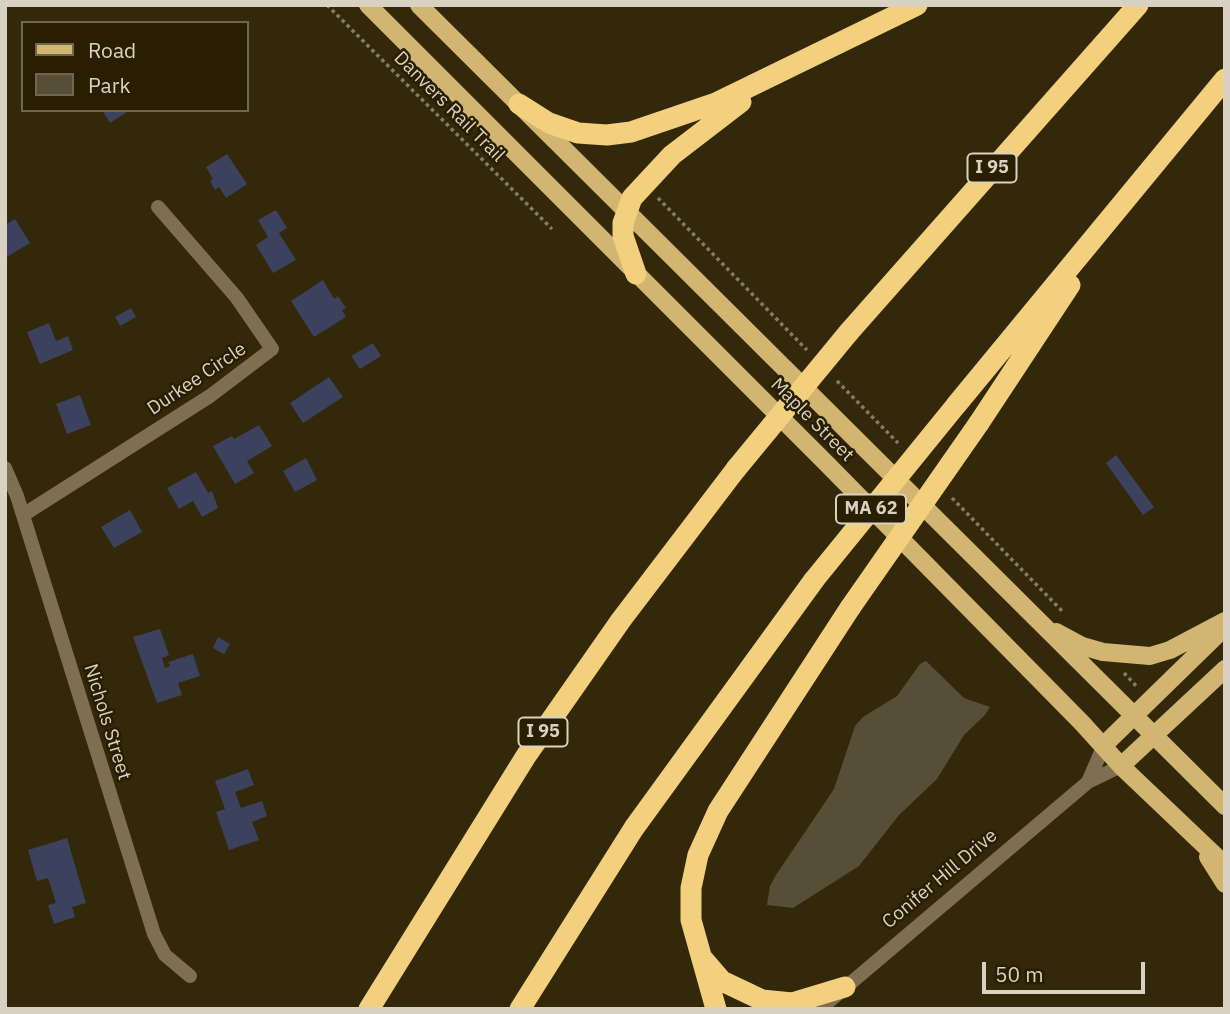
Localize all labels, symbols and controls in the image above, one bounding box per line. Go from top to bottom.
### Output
legend [21,21,248,112]
text: Road [88,36,136,64]
street label: Danvers Rail Trail [389,47,509,167]
text: Park [88,71,131,99]
road number: I 95 [968,154,1016,182]
street label: Durkee Circle [143,338,251,420]
street label: Maple Street [765,373,859,467]
road number: MA 62 [836,494,906,524]
street label: Nichols Street [79,661,135,783]
road number: I 95 [518,718,568,746]
street label: Conifer Hill Drive [878,824,1002,934]
scale bar [985,948,1148,992]
text: 50 m [995,960,1044,988]

